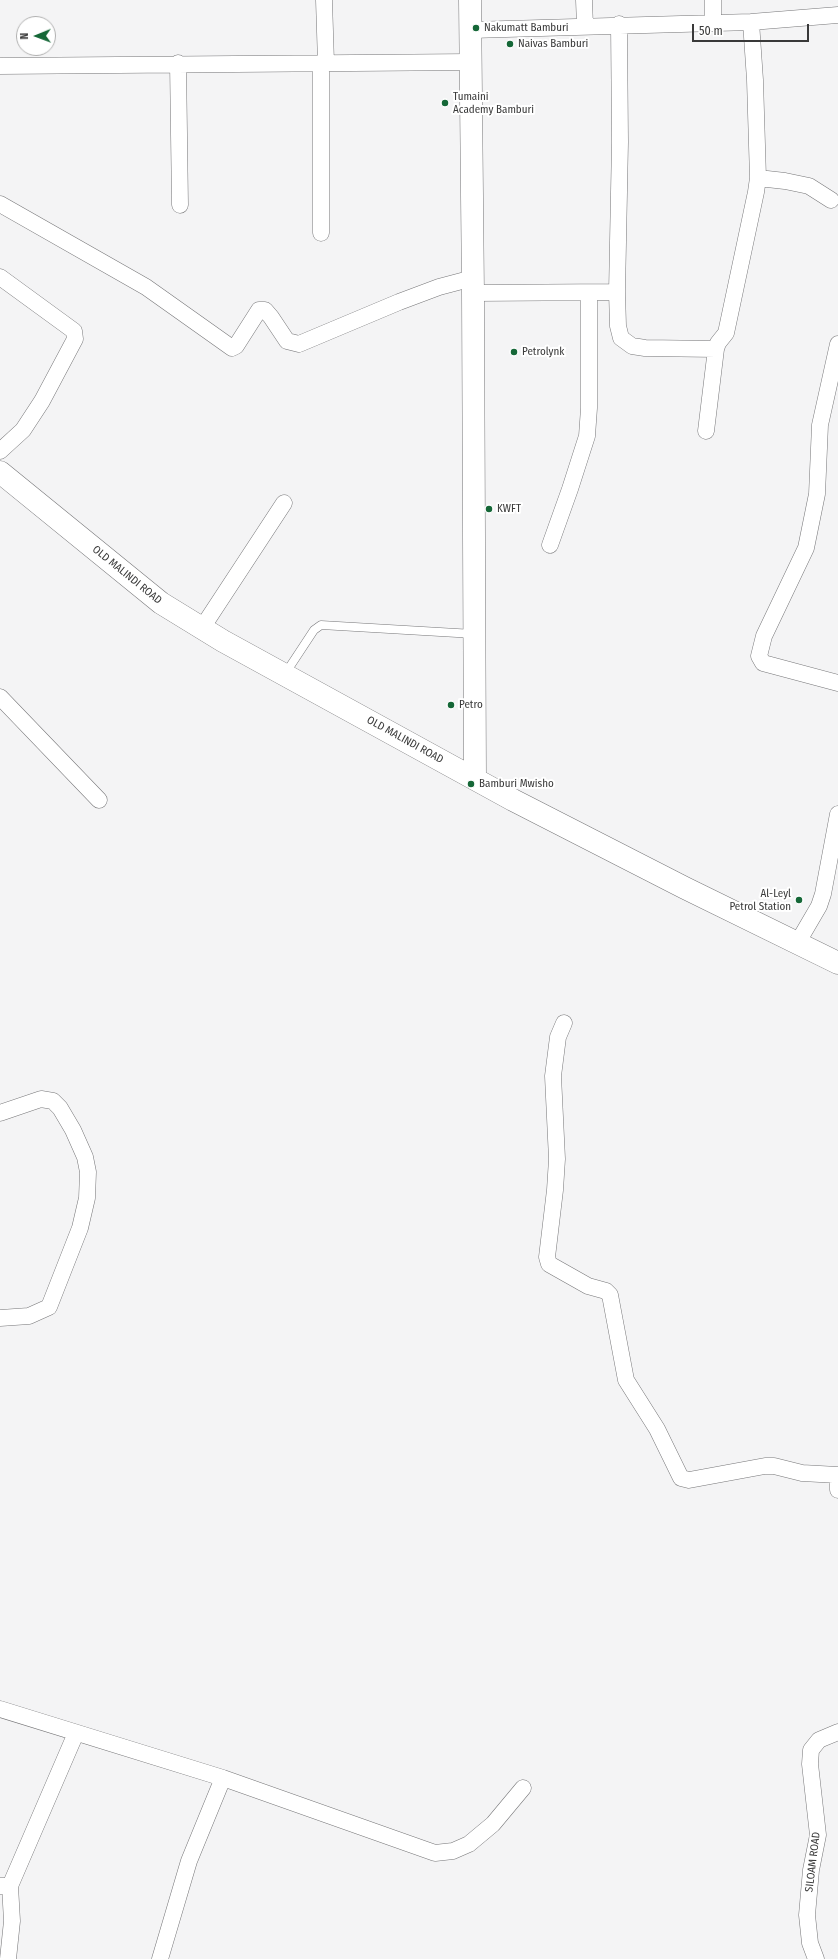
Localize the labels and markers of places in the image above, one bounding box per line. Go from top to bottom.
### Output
place label: Nakumatt Bamburi [484,21,569,35]
marker: Nakumatt Bamburi [471,23,481,33]
place label: Naivas Bamburi [518,37,588,51]
marker: Naivas Bamburi [505,39,515,49]
place label: Tumaini Academy Bamburi [453,90,534,116]
marker: Tumaini Academy Bamburi [440,98,450,108]
place label: Petrolynk [522,345,564,359]
marker: Petrolynk [509,347,519,357]
place label: KWFT [497,502,521,516]
marker: KWFT [484,504,494,514]
place label: Petro [459,698,483,712]
marker: Petro [446,700,456,710]
place label: Bamburi Mwisho [479,777,554,791]
marker: Bamburi Mwisho [466,779,476,789]
place label: Al-Leyl Petrol Station [729,887,791,913]
marker: Al-Leyl Petrol Station [794,895,804,905]

